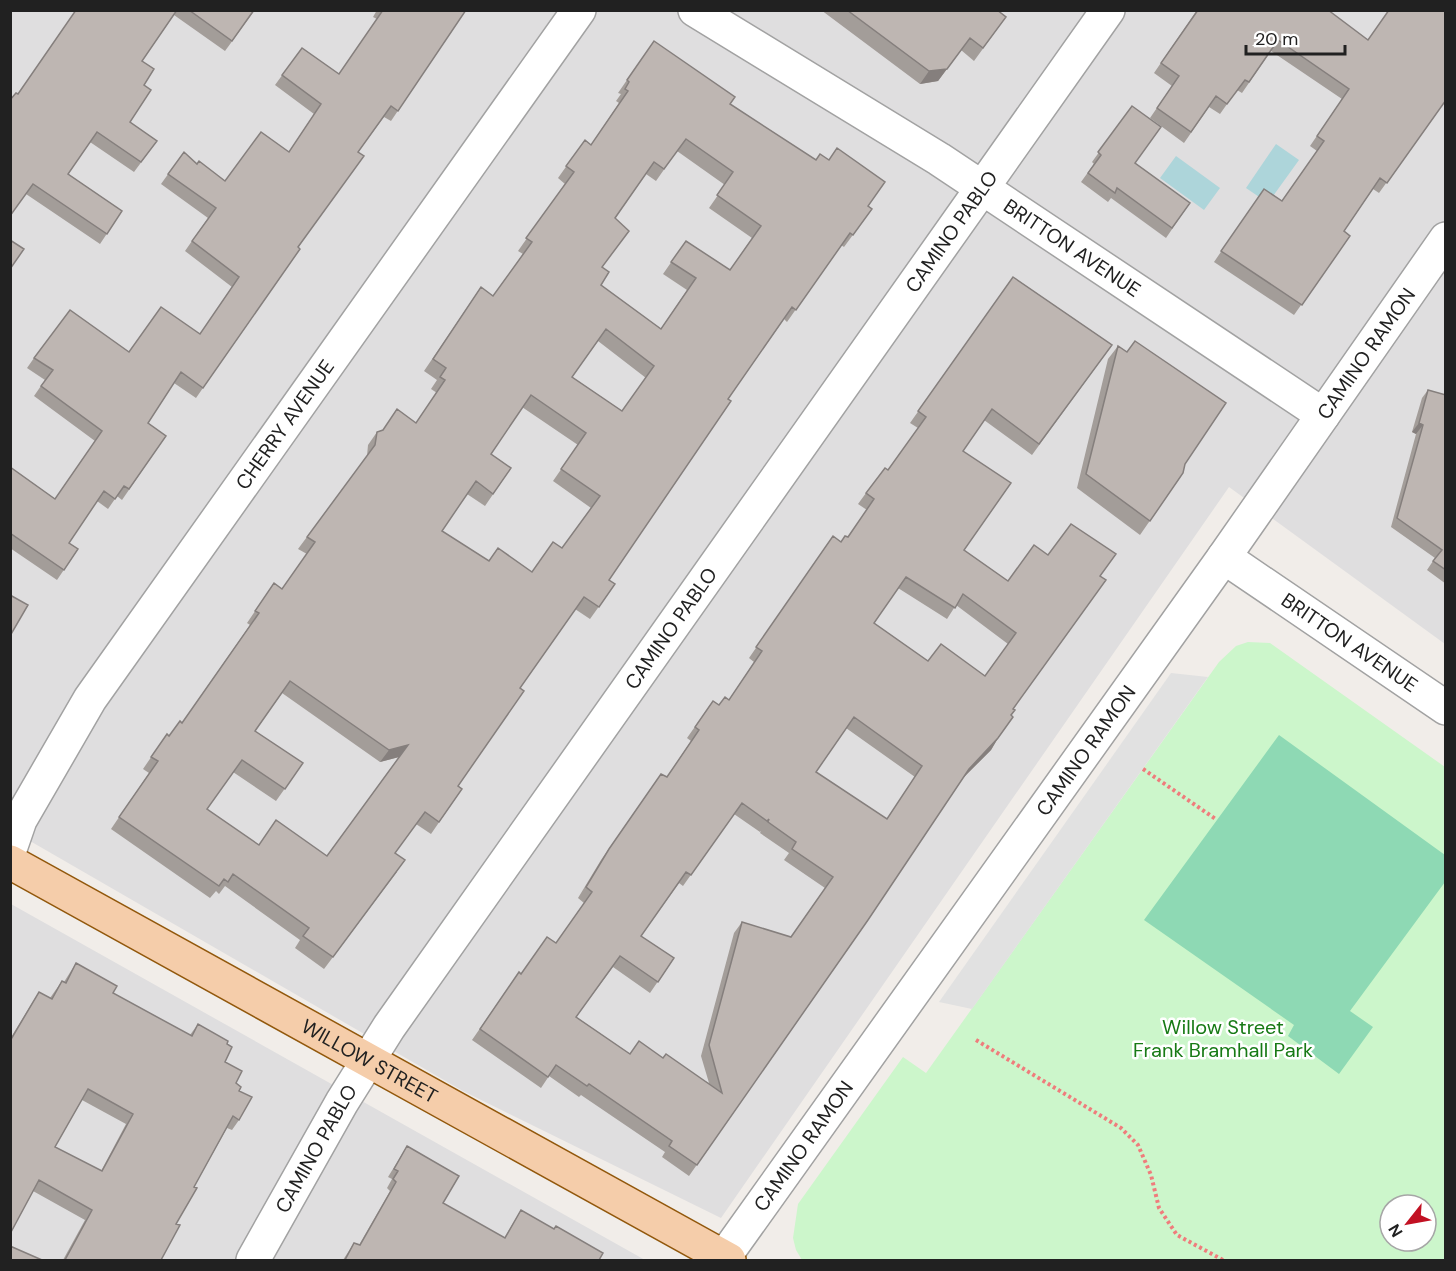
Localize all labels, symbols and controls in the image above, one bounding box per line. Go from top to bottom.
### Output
scale bar [1246,18,1345,56]
text: 20 m [1255,27,1298,51]
street label: CAMINO PABLO [899,166,1003,298]
street label: BRITTON AVENUE [999,193,1146,303]
street label: CAMINO RAMON [1311,283,1421,424]
street label: CHERRY AVENUE [230,354,340,495]
street label: CAMINO PABLO [619,562,723,694]
street label: BRITTON AVENUE [1277,587,1423,698]
street label: CAMINO RAMON [1030,680,1141,821]
street label: WILLOW STREET [297,1013,442,1109]
park label: Willow Street Frank Bramhall Park [1133,1014,1313,1063]
street label: CAMINO RAMON [748,1076,859,1217]
street label: CAMINO PABLO [269,1080,363,1217]
north arrow [1378,1193,1438,1253]
text: N [1384,1220,1408,1241]

